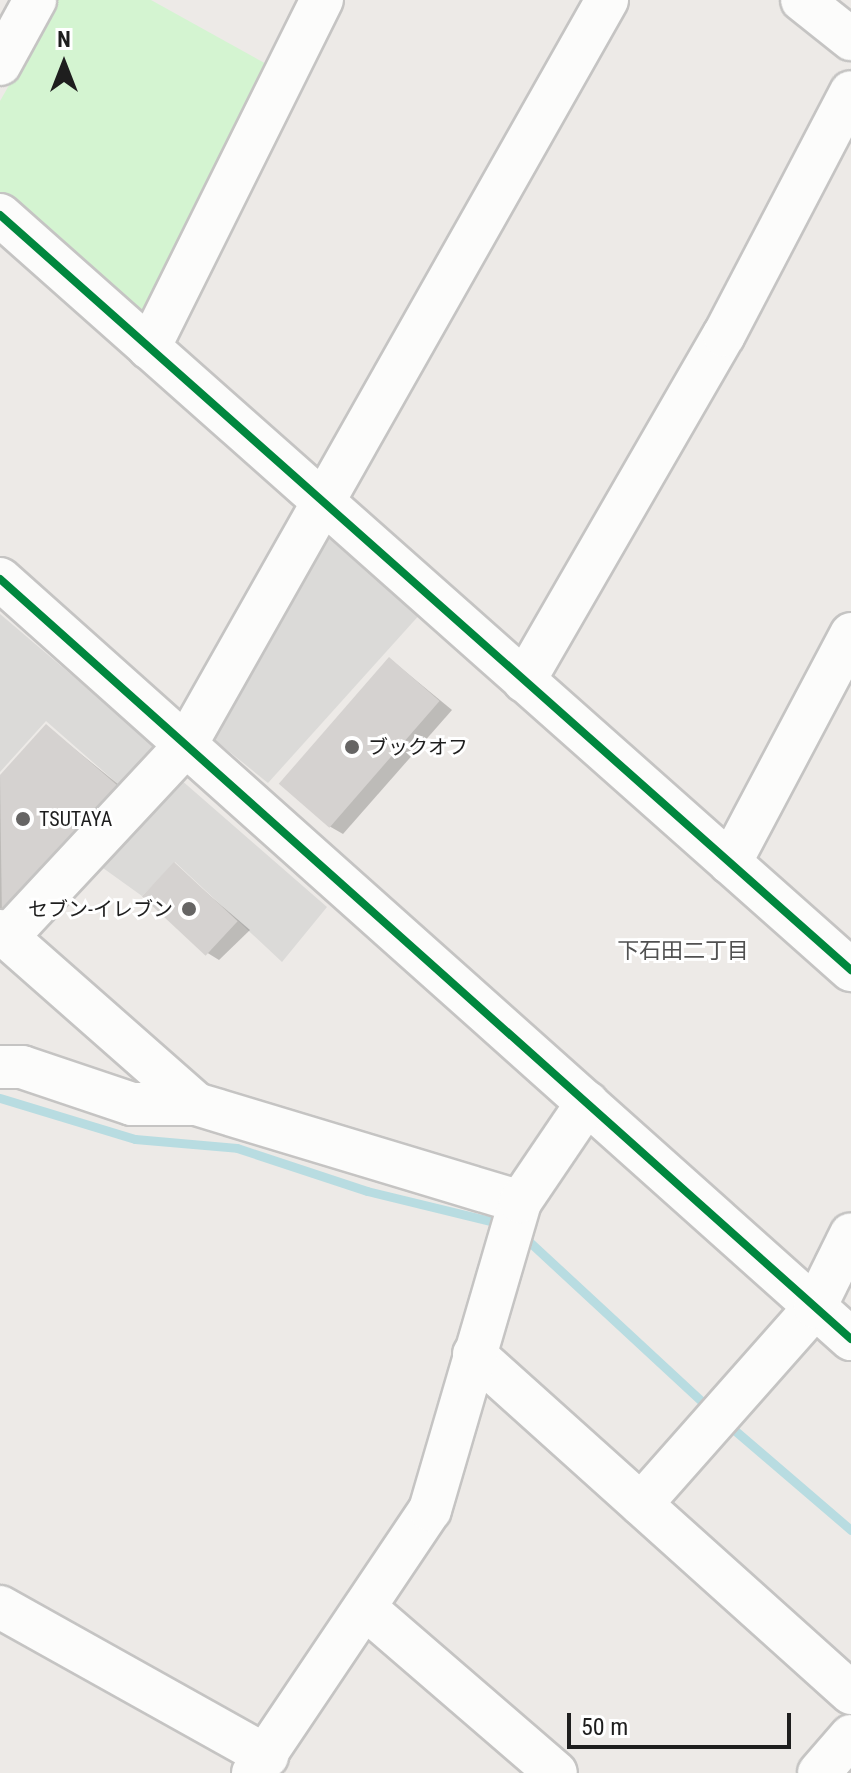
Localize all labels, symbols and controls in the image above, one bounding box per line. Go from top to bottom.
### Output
north arrow [24,24,104,104]
text: N [57,27,71,52]
place label: ブックオフ [368,735,468,759]
marker: ブックオフ [343,738,361,756]
place label: TSUTAYA [39,807,112,831]
marker: TSUTAYA [14,810,32,828]
place label: セブン-イレブン [28,897,173,921]
marker: セブン-イレブン [180,900,198,918]
district label: 下石田二丁目 [617,938,749,964]
scale bar [571,1697,795,1747]
text: 50 m [581,1713,628,1741]

